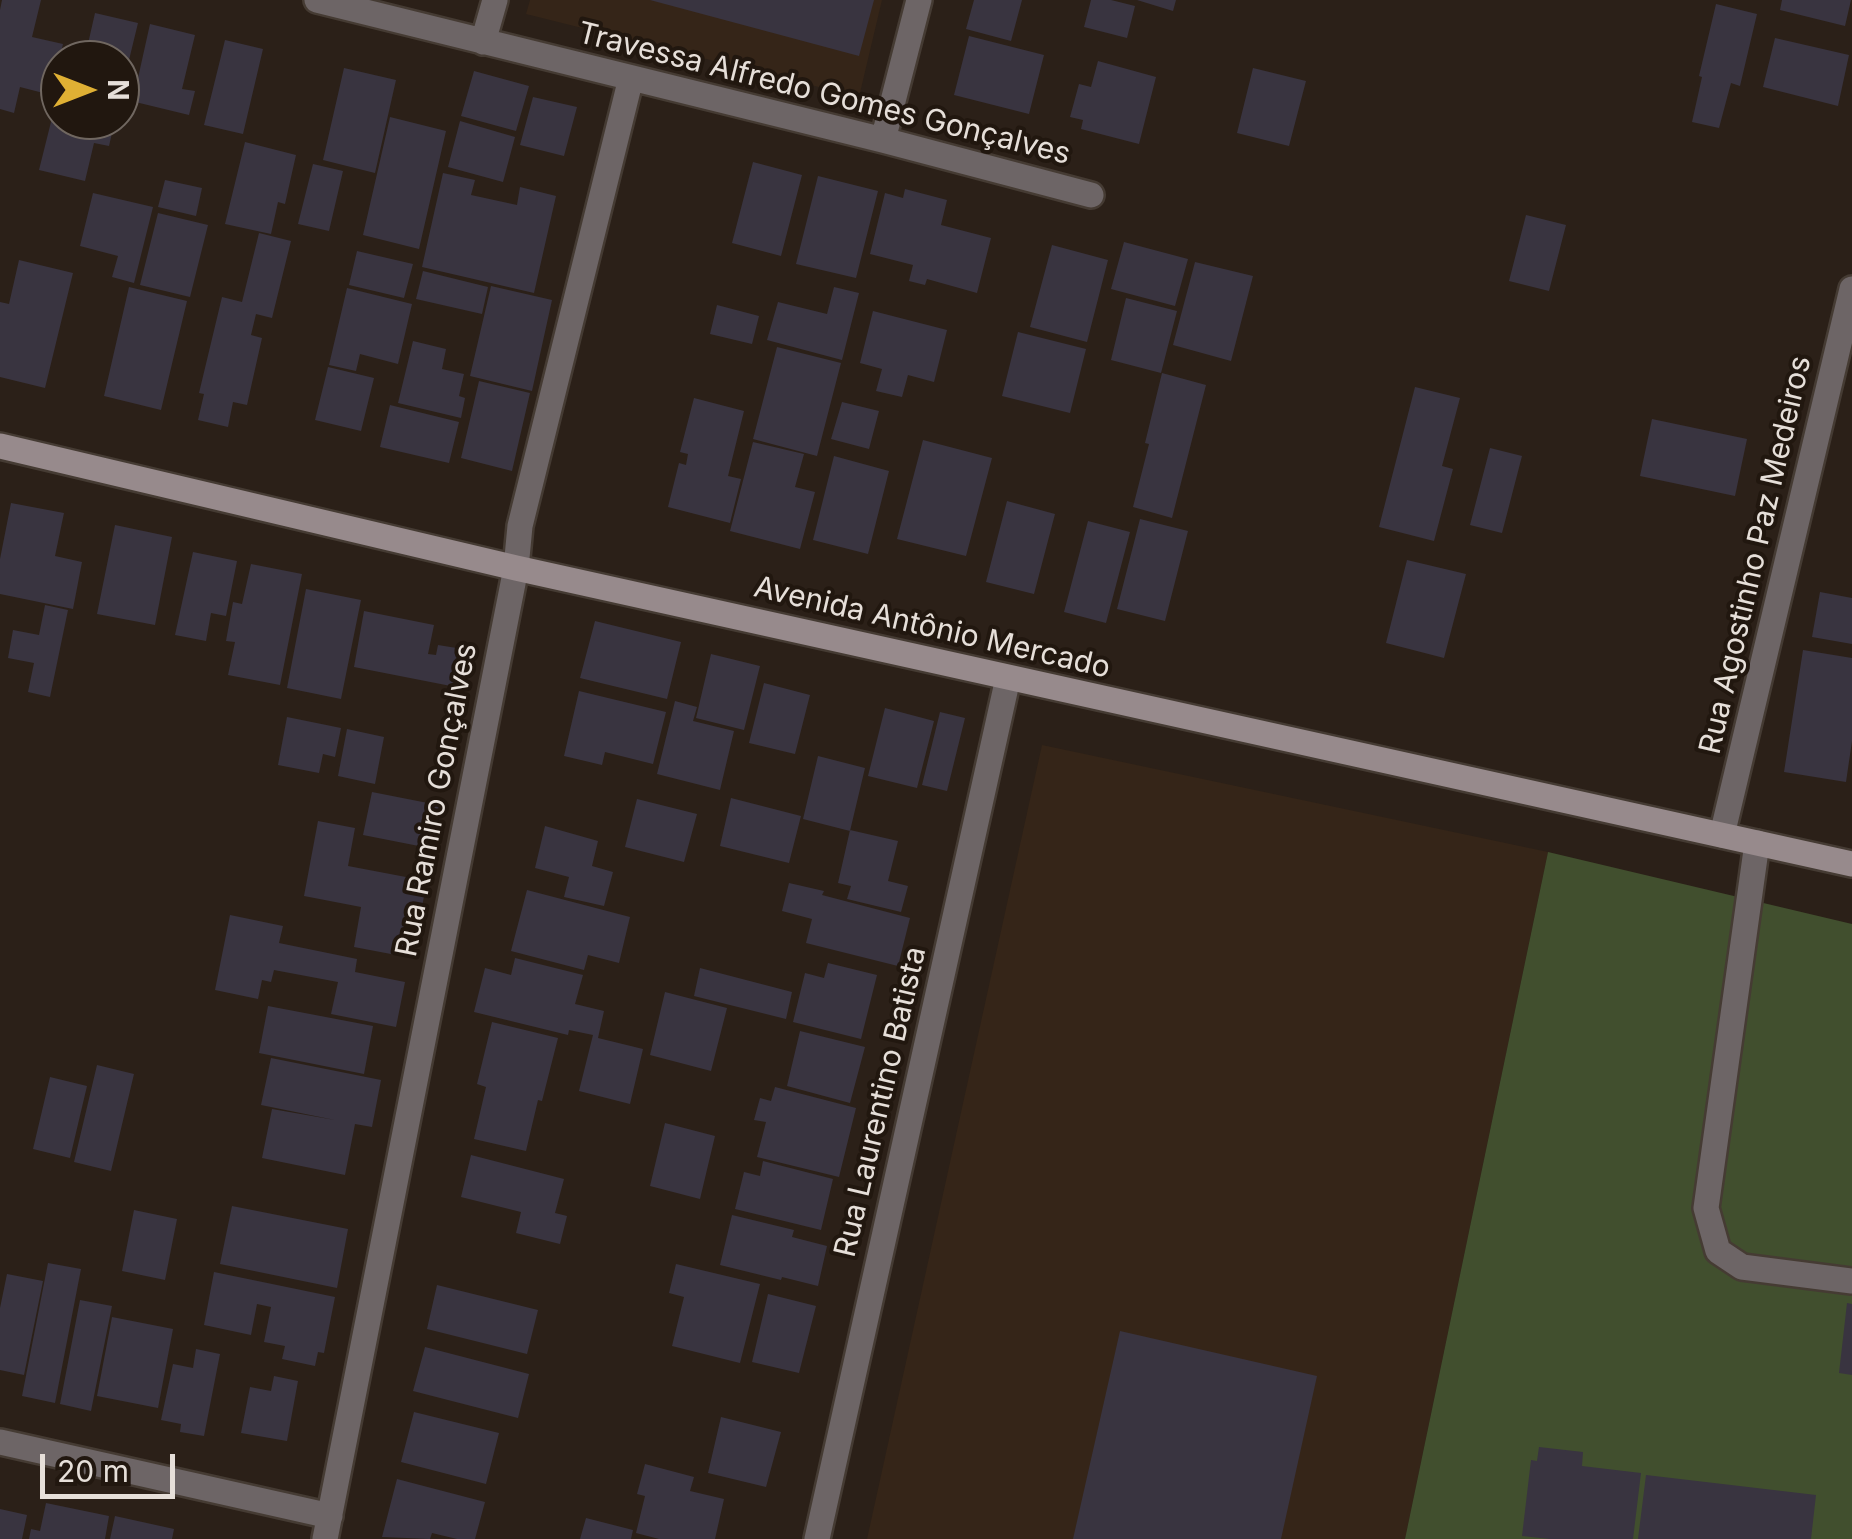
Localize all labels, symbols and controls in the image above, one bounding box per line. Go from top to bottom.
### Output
street label: Travessa Alfredo Gomes Gonçalves [574,15,1074,173]
north arrow [40,40,140,140]
text: N [101,79,135,101]
street label: Rua Agostinho Paz Medeiros [1693,352,1819,758]
street label: Avenida Antônio Mercado [750,569,1114,687]
street label: Rua Ramiro Gonçalves [389,640,485,960]
street label: Rua Laurentino Batista [828,943,934,1261]
scale bar [45,1434,180,1496]
text: 20 m [57,1453,129,1489]

